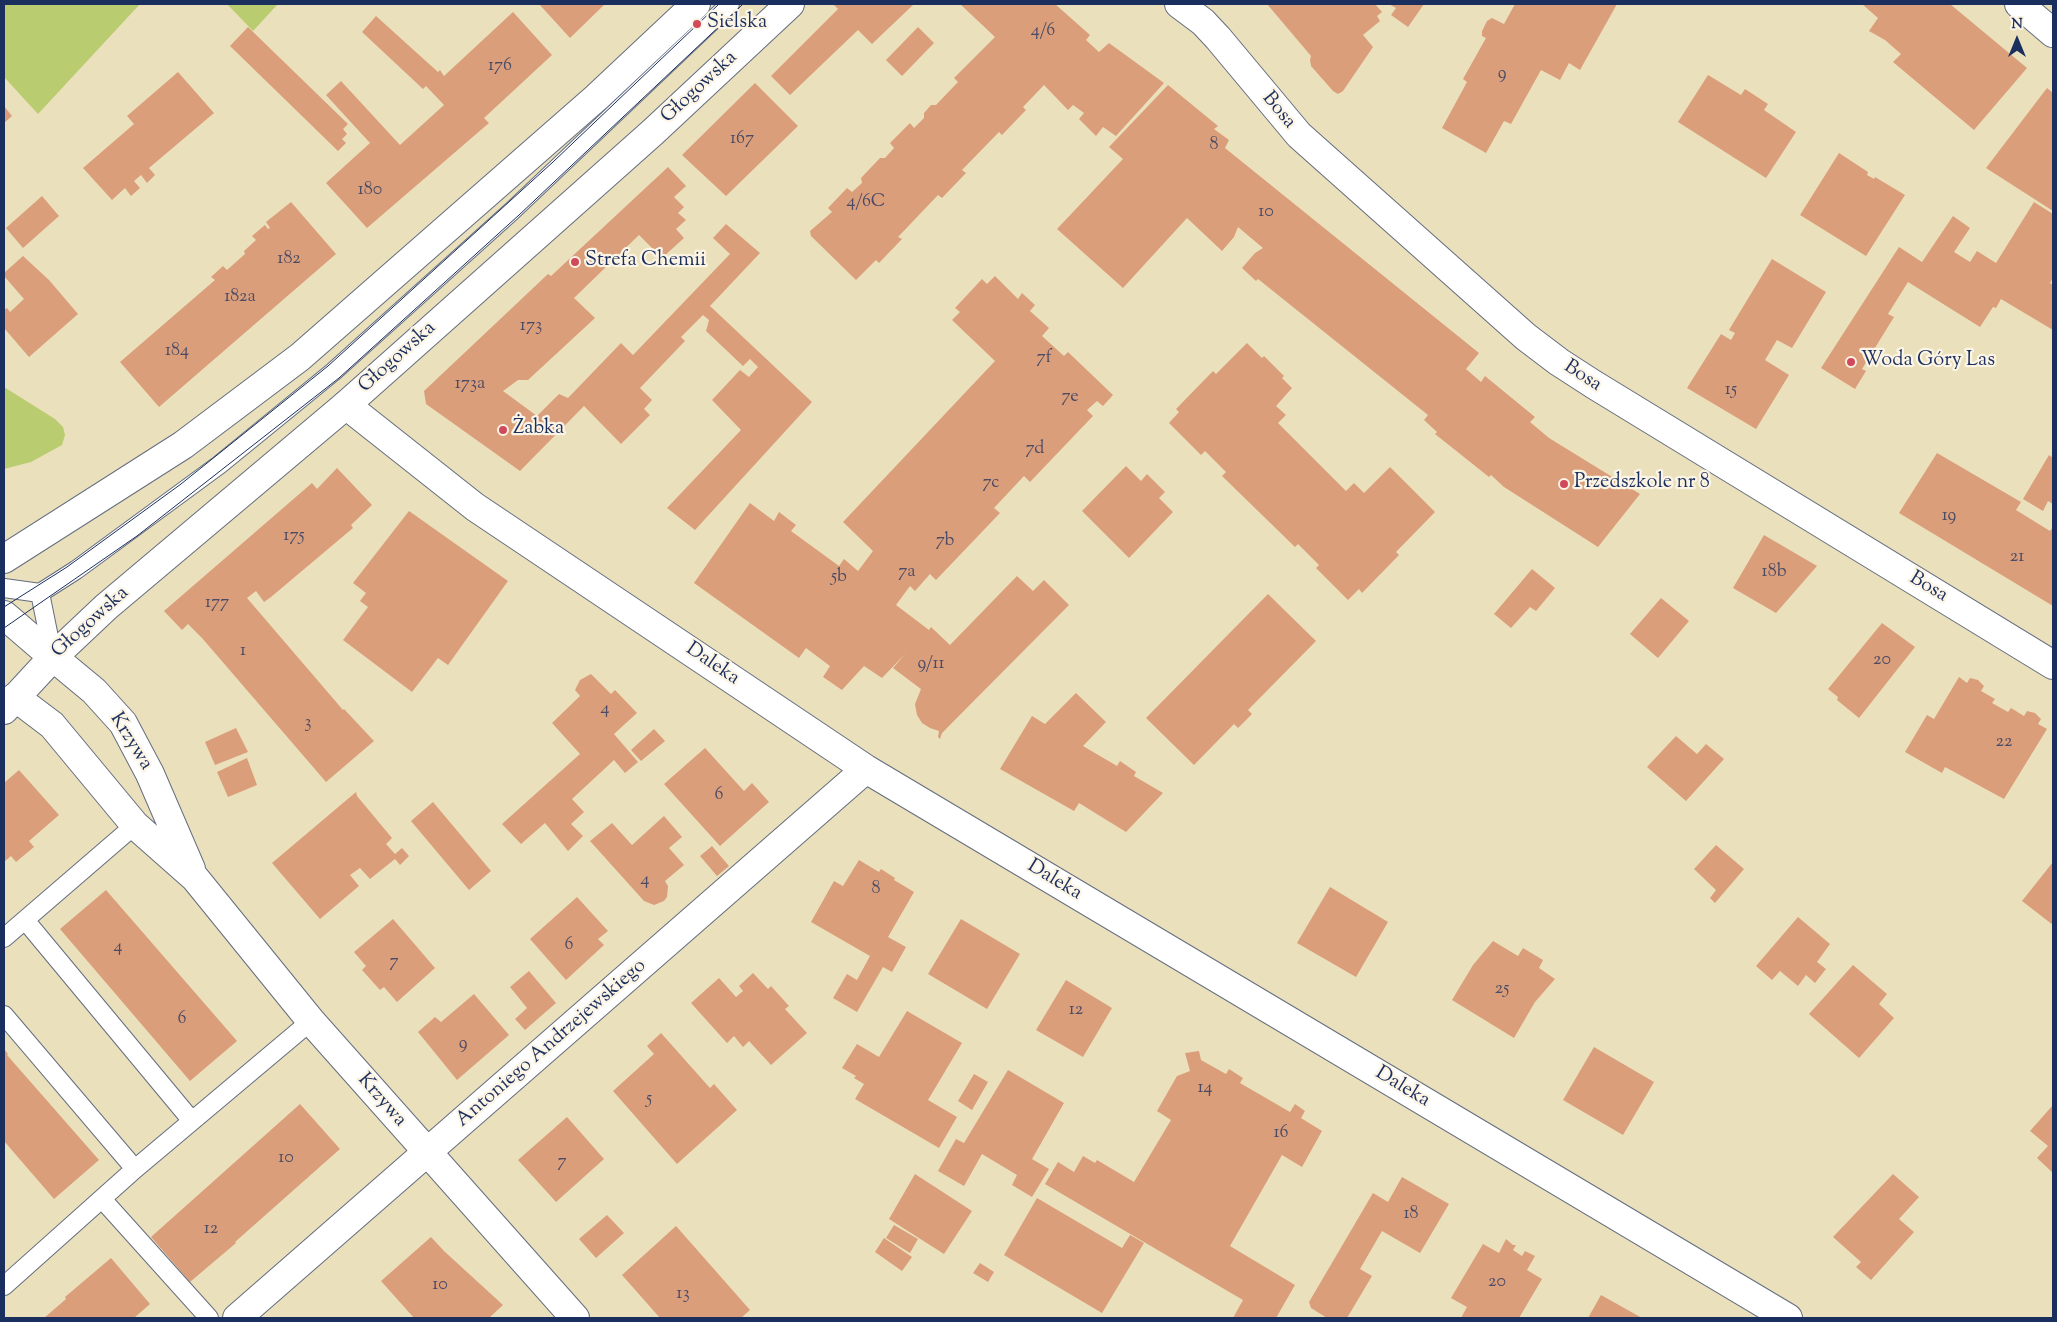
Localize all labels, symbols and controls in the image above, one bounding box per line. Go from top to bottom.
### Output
place label: Sielska [707,12,767,36]
north arrow [1992,15,2042,65]
text: N [2011,15,2023,35]
marker: Sielska [691,18,703,30]
house number: 4/6 [1031,21,1055,43]
street label: Głogowska [657,47,743,129]
house number: 176 [488,56,512,78]
house number: 9 [1498,64,1506,86]
street label: Bosa [1256,88,1300,134]
house number: 167 [730,129,754,151]
house number: 8 [1210,135,1218,157]
house number: 180 [358,180,382,202]
house number: 4/6C [847,192,885,214]
house number: 10 [1258,202,1274,224]
house number: 182 [277,249,301,271]
place label: Strefa Chemii [585,250,706,274]
marker: Strefa Chemii [569,256,581,268]
house number: 182a [224,287,256,309]
house number: 173 [520,316,542,338]
street label: Głogowska [354,317,442,399]
house number: 184 [165,341,189,363]
house number: 7f [1036,348,1052,370]
place label: Woda Góry Las [1861,350,1995,374]
street label: Bosa [1558,356,1606,398]
marker: Woda Góry Las [1845,356,1857,368]
house number: 173a [455,374,485,396]
house number: 15 [1725,380,1737,402]
house number: 7e [1061,387,1079,409]
place label: Żabka [513,418,564,442]
marker: Żabka [497,424,509,436]
house number: 7d [1026,439,1044,461]
place label: Przedszkole nr 8 [1574,472,1710,496]
house number: 7c [983,473,999,495]
marker: Przedszkole nr 8 [1558,478,1570,490]
house number: 19 [1942,506,1956,528]
house number: 175 [283,526,305,548]
house number: 7b [936,531,954,553]
house number: 21 [2010,547,2024,569]
house number: 7a [898,562,916,584]
house number: 18b [1762,562,1786,584]
house number: 5b [831,567,847,589]
street label: Bosa [1904,567,1952,609]
street label: Głogowska [47,582,135,664]
house number: 177 [205,593,229,615]
street label: Daleka [681,638,743,692]
house number: 1 [240,641,246,663]
house number: 20 [1873,650,1891,672]
house number: 9/11 [917,654,945,676]
house number: 4 [600,699,610,721]
street label: Krzywa [103,709,157,775]
house number: 3 [304,713,312,735]
house number: 22 [1996,732,2012,754]
house number: 6 [715,785,723,807]
street label: Daleka [1022,855,1086,907]
house number: 4 [640,870,650,892]
house number: 8 [872,879,880,901]
house number: 6 [565,935,573,957]
house number: 4 [113,937,123,959]
house number: 7 [389,952,399,974]
street label: Antoniego Andrzejewskiego [452,955,652,1133]
house number: 25 [1495,979,1509,1001]
house number: 12 [1069,1000,1083,1022]
house number: 6 [178,1009,186,1031]
house number: 9 [459,1034,467,1056]
street label: Daleka [1370,1062,1434,1114]
street label: Krzywa [351,1069,411,1133]
house number: 14 [1197,1078,1213,1100]
house number: 5 [646,1089,652,1111]
house number: 16 [1273,1123,1289,1145]
house number: 10 [278,1148,294,1170]
house number: 7 [557,1152,567,1174]
house number: 18 [1403,1204,1419,1226]
house number: 12 [204,1219,218,1241]
house number: 20 [1488,1272,1506,1294]
house number: 10 [432,1275,448,1297]
house number: 13 [676,1284,690,1306]

